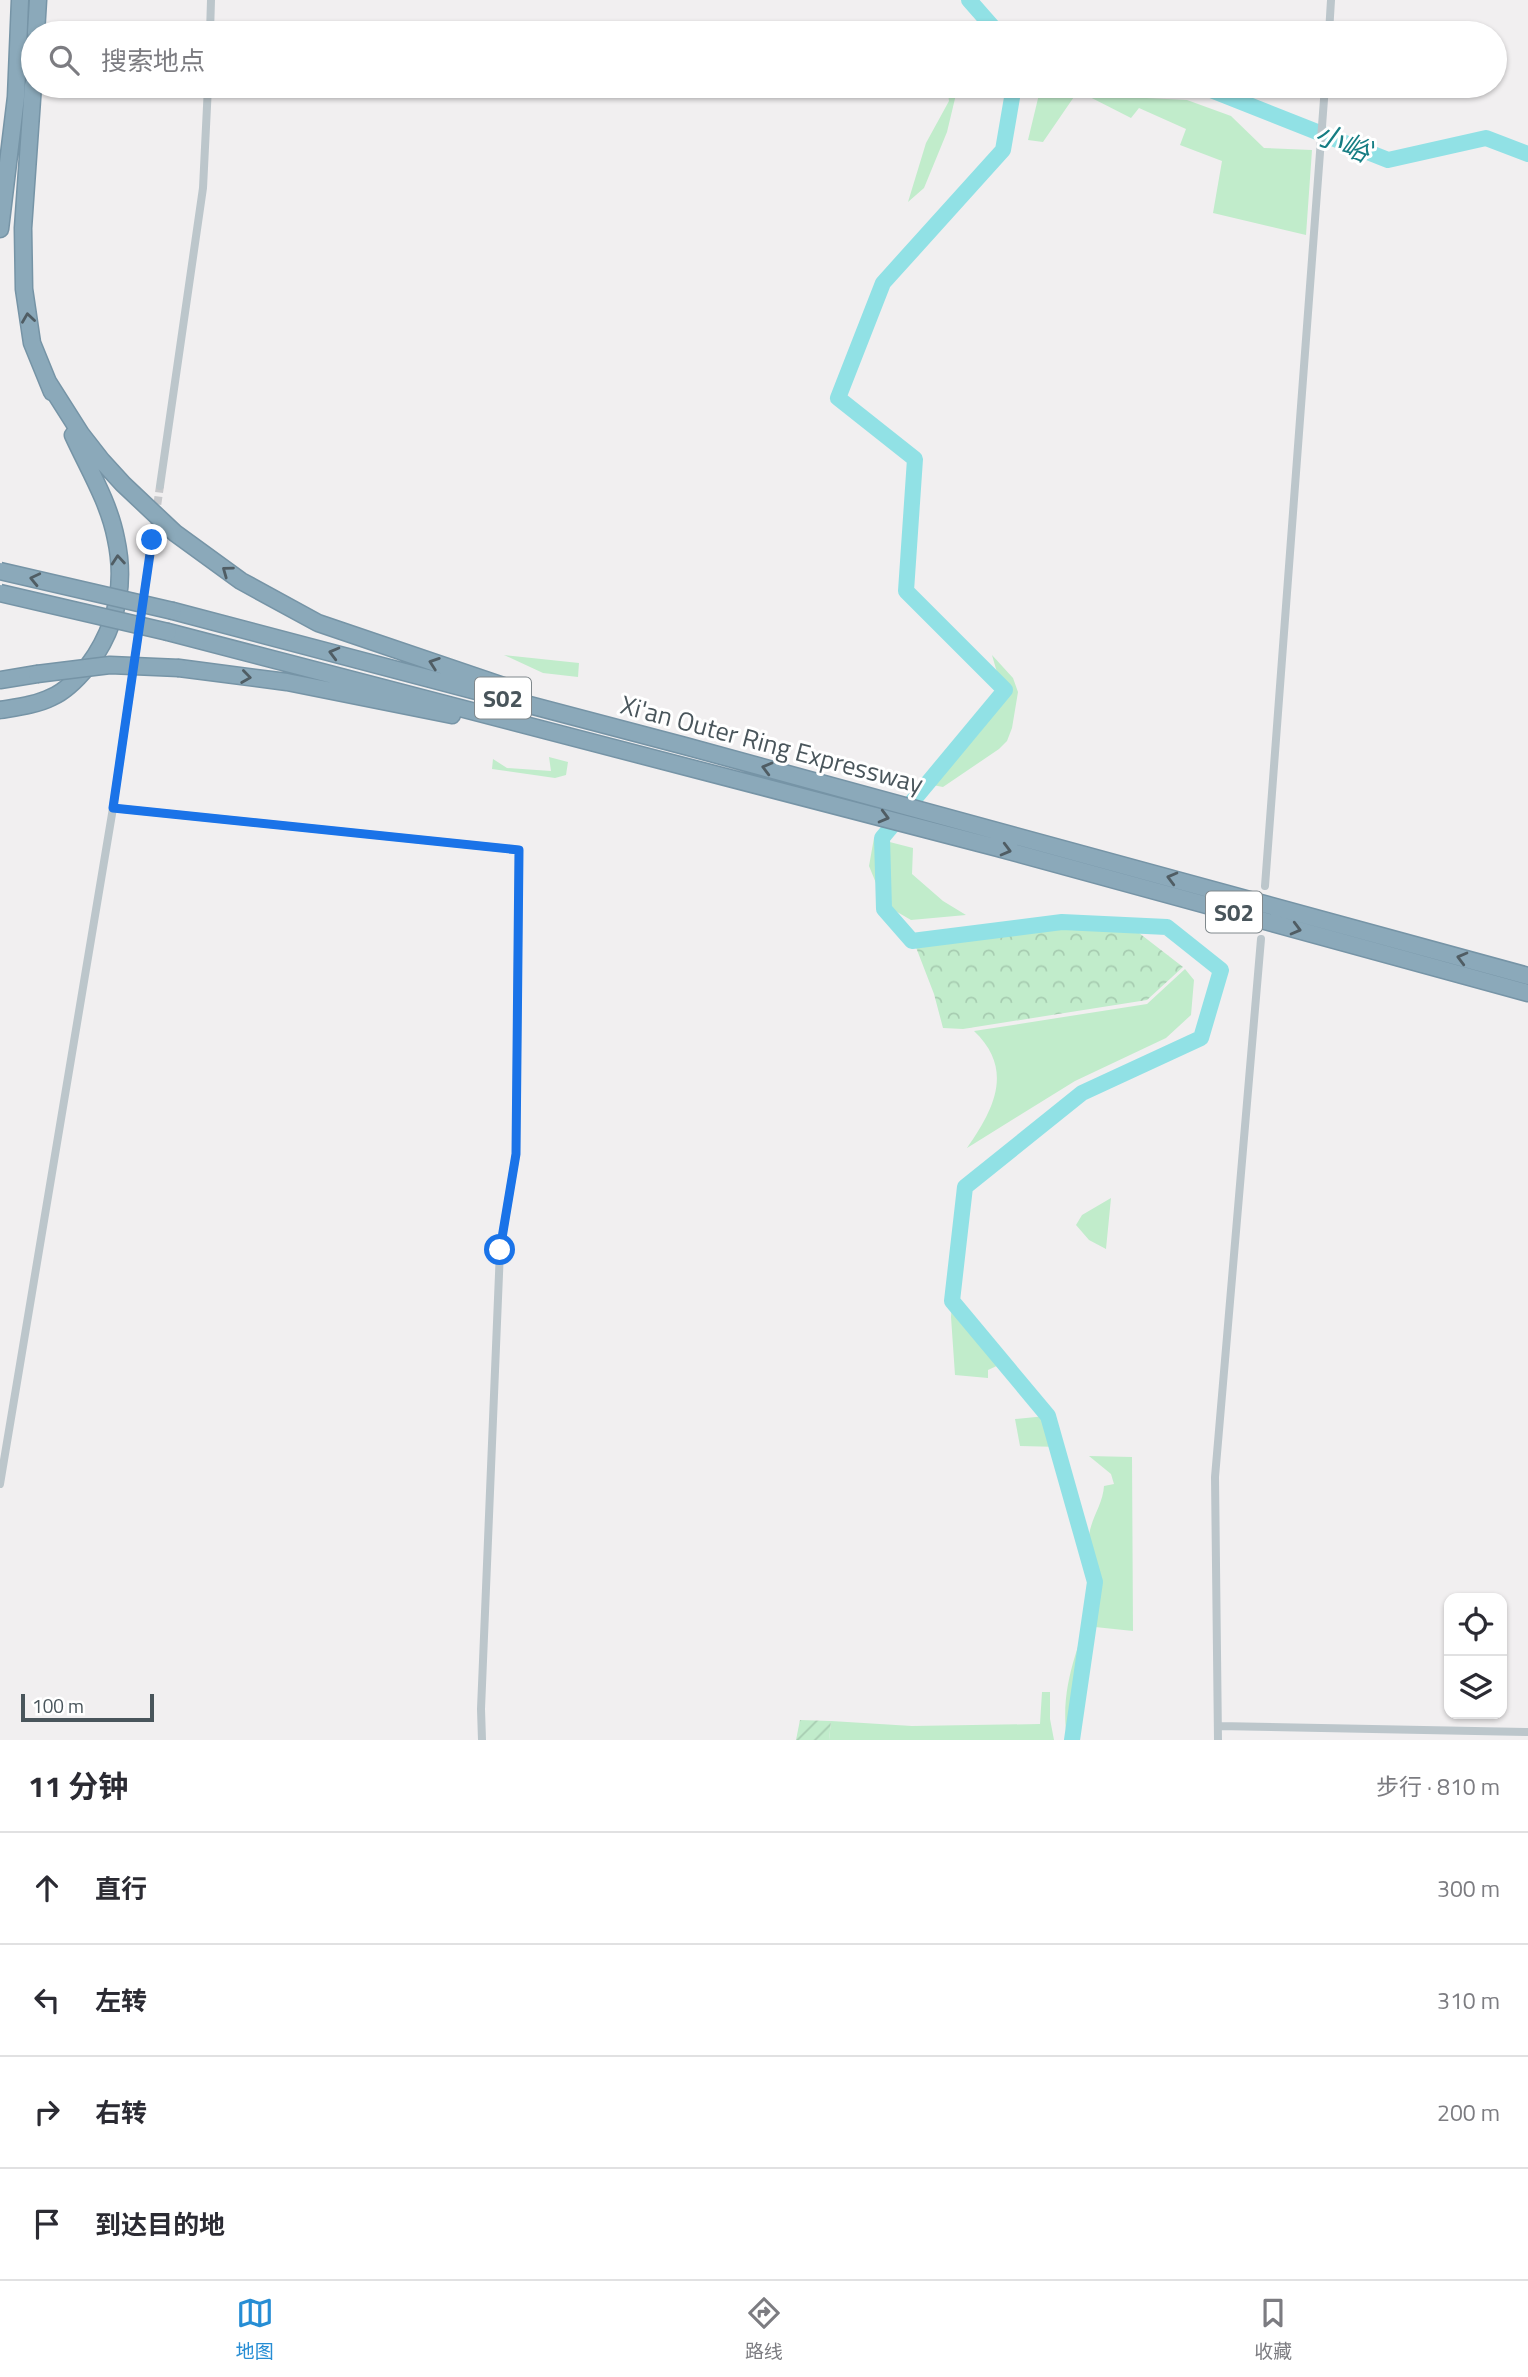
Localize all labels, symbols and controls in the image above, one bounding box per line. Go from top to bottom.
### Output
search box [21,21,1507,98]
icon: search [45,41,83,79]
text: 搜索地点 [101,41,205,80]
water label: 小峪 [1309,112,1381,174]
one-way arrow [21,312,36,323]
route end [136,524,167,555]
one-way arrow [111,555,126,566]
one-way arrow [222,567,235,580]
one-way arrow [29,572,41,587]
one-way arrow [328,647,340,661]
one-way arrow [429,657,441,671]
one-way arrow [240,669,252,684]
road number: S02 [475,678,531,718]
street label: Xi'an Outer Ring Expressway [616,685,928,803]
one-way arrow [761,762,773,776]
one-way arrow [878,809,890,823]
one-way arrow [1000,841,1012,856]
one-way arrow [1166,872,1178,886]
road number: S02 [1206,891,1262,932]
one-way arrow [1290,921,1302,936]
one-way arrow [1456,951,1468,966]
route start [484,1234,515,1265]
map controls [1444,1593,1507,1719]
button: locate [1444,1593,1507,1656]
button: layers [1444,1656,1507,1719]
scale bar [21,1691,154,1723]
text: 100 m [32,1691,84,1720]
text: 11 分钟 [28,1763,128,1809]
text: 步行 · 810 m [1376,1769,1500,1804]
icon: ahead [28,1869,66,1907]
text: 直行 [95,1869,147,1908]
text: 300 m [1437,1871,1500,1906]
icon: left [28,1981,66,2019]
text: 左转 [95,1981,147,2020]
text: 310 m [1437,1983,1500,2018]
icon: right [28,2093,66,2131]
text: 右转 [95,2093,147,2132]
text: 200 m [1437,2095,1500,2130]
icon: arrive [28,2205,66,2243]
text: 到达目的地 [95,2205,225,2244]
tab: 地图 [236,2294,274,2365]
tab: 路线 [745,2294,783,2365]
tab: 收藏 [1254,2294,1292,2365]

